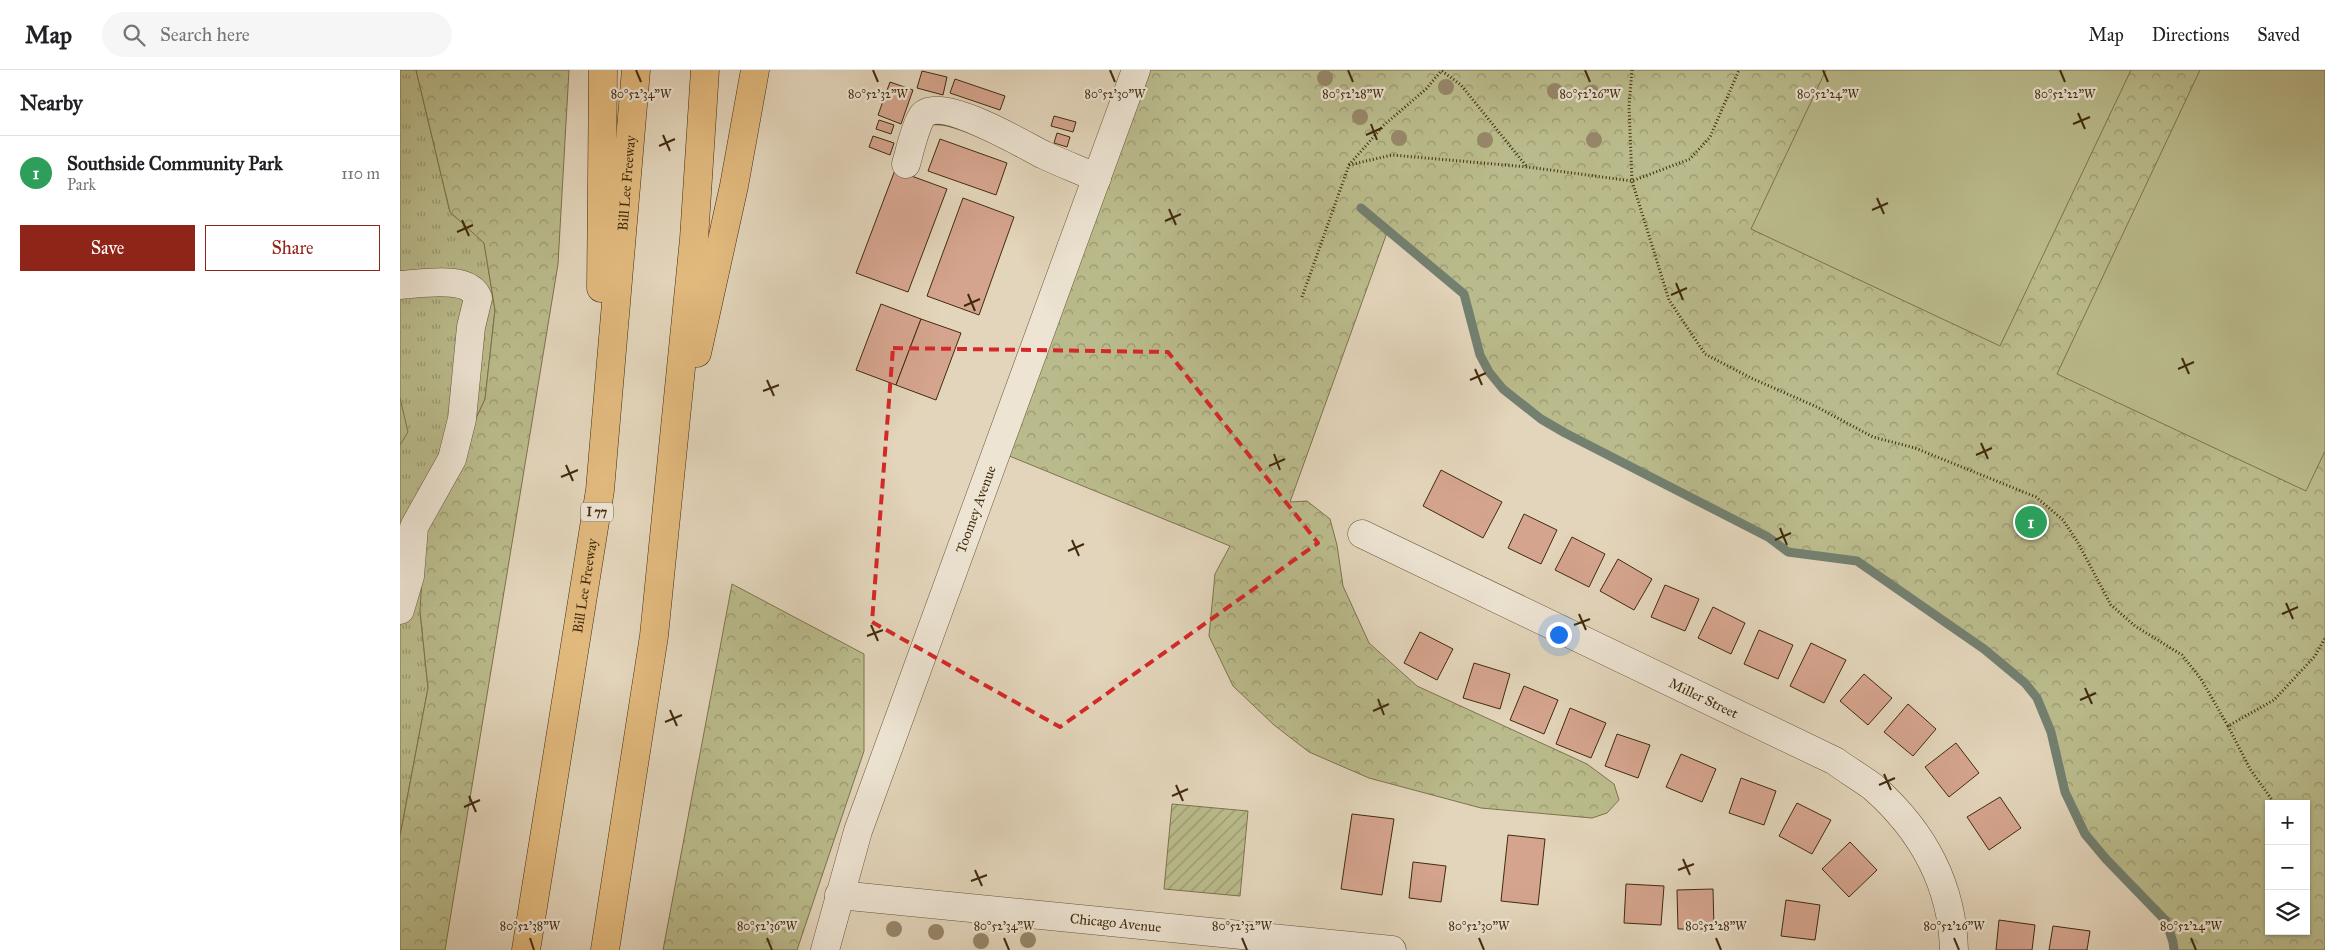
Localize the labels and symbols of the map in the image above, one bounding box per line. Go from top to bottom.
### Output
text: 80°52'34"W [611,87,672,101]
text: 80°52'32"W [848,87,909,101]
text: 80°52'30"W [1085,87,1146,101]
text: 80°52'28"W [1322,87,1384,101]
text: 80°52'26"W [1559,87,1621,101]
text: 80°52'24"W [1797,87,1859,101]
text: 80°52'22"W [2035,87,2096,101]
street label: Bill Lee Freeway [614,134,639,232]
street label: Toomey Avenue [952,463,999,555]
road number: I 77 [581,502,613,522]
pin: 1 [2015,503,2047,541]
street label: Bill Lee Freeway [569,537,601,634]
your location [1546,622,1572,648]
street label: Miller Street [1666,674,1741,722]
street label: Chicago Avenue [1069,910,1162,936]
text: 80°52'38"W [500,919,561,933]
text: 80°52'36"W [737,919,798,933]
text: 80°52'34"W [974,919,1035,933]
text: 80°52'32"W [1212,919,1273,933]
text: 80°52'30"W [1449,919,1510,933]
text: 80°52'28"W [1685,919,1747,933]
text: 80°52'26"W [1923,919,1985,933]
text: 80°52'24"W [2160,919,2222,933]

